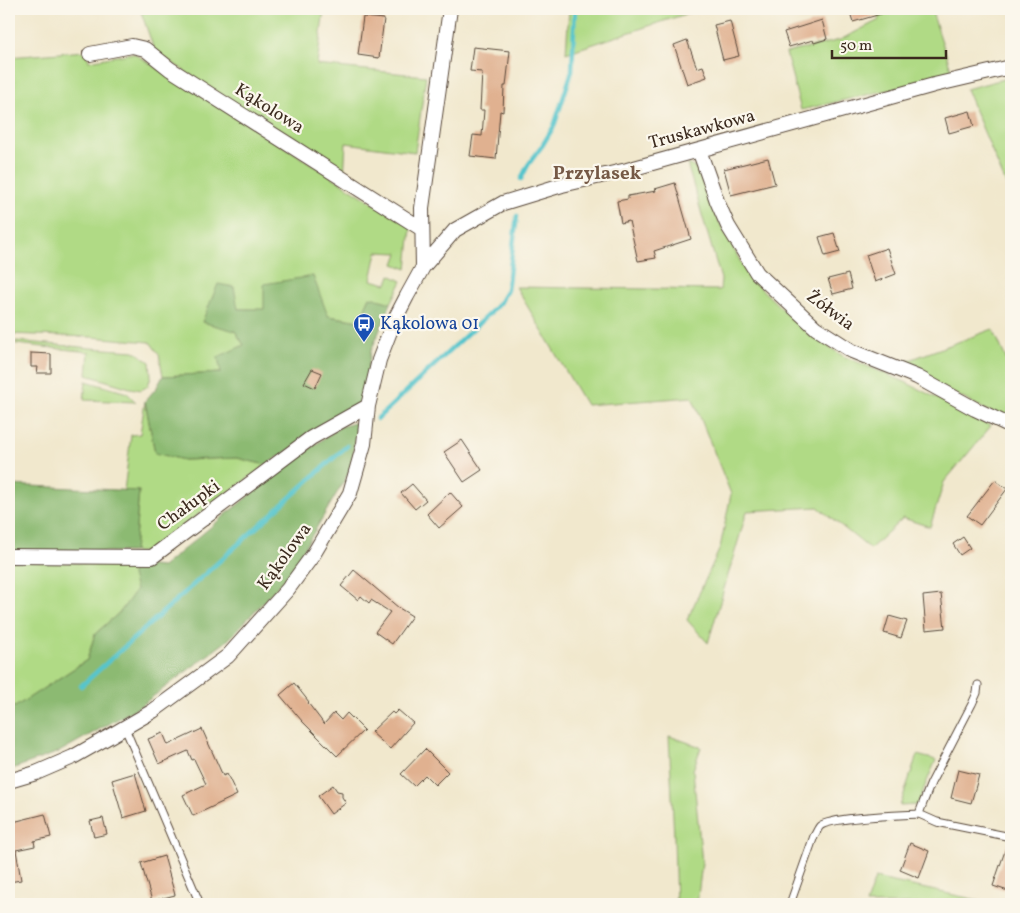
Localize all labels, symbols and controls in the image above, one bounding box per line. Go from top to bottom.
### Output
scale bar [832,28,946,60]
text: 50 m [840,36,872,57]
street label: Kąkolowa [229,78,309,140]
street label: Truskawkowa [646,104,758,156]
district label: Przylasek [553,161,642,187]
street label: Żółwia [801,285,859,337]
bus stop icon: Kąkolowa 01 [352,312,376,343]
place label: Kąkolowa 01 [380,312,479,337]
street label: Chałupki [152,475,226,537]
street label: Kąkolowa [252,518,318,596]

